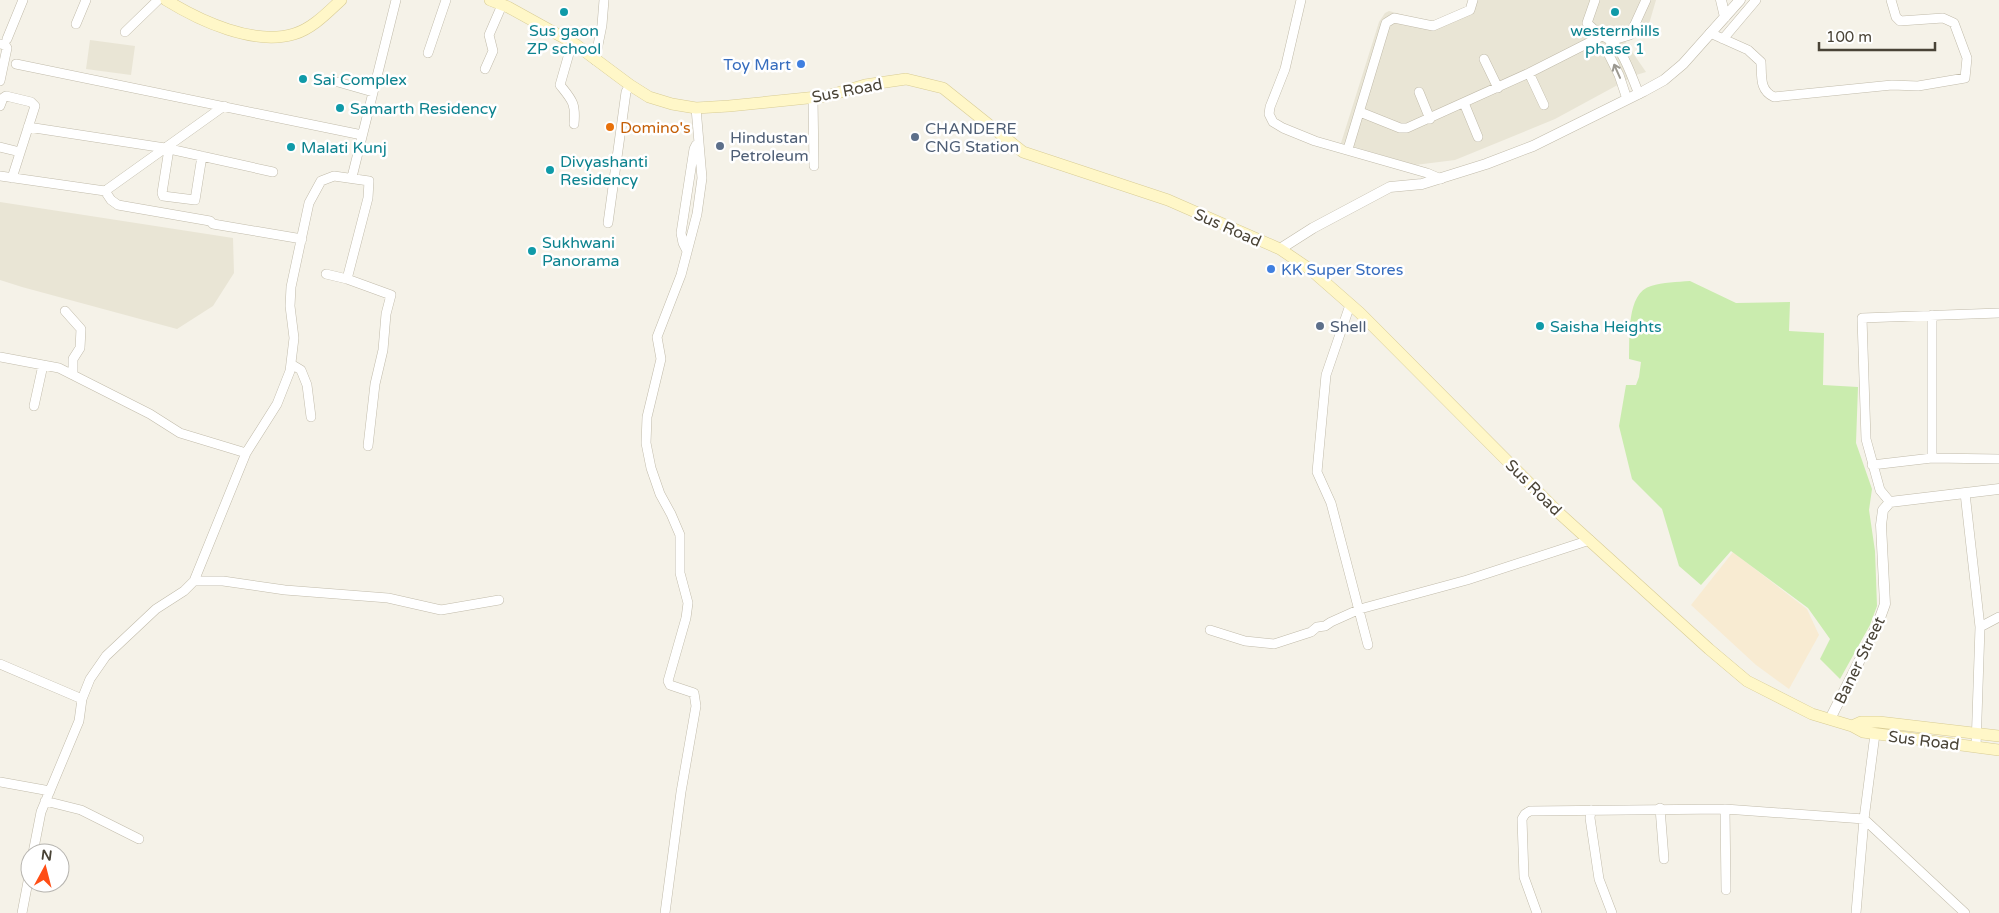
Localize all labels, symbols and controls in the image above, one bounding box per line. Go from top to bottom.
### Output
marker: Sus gaon ZP school [558,6,570,18]
marker: westernhills phase 1 [1609,6,1621,18]
scale bar [1819,20,1935,52]
place label: Sus gaon ZP school [527,21,601,59]
place label: westernhills phase 1 [1570,21,1660,59]
text: 100 m [1826,28,1872,46]
place label: Toy Mart [723,55,791,75]
marker: Toy Mart [795,58,807,70]
one-way arrow [1611,64,1621,79]
place label: Sai Complex [313,70,407,90]
marker: Sai Complex [297,73,309,85]
street label: Sus Road [810,74,884,108]
place label: Samarth Residency [350,99,497,119]
marker: Samarth Residency [334,102,346,114]
place label: Domino's [620,118,691,138]
place label: CHANDERE CNG Station [925,119,1019,157]
marker: Domino's [604,121,616,133]
place label: Hindustan Petroleum [730,128,809,166]
marker: CHANDERE CNG Station [909,131,921,143]
place label: Malati Kunj [301,138,387,158]
marker: Hindustan Petroleum [714,140,726,152]
marker: Malati Kunj [285,141,297,153]
place label: Divyashanti Residency [560,152,648,190]
marker: Divyashanti Residency [544,164,556,176]
street label: Sus Road [1191,204,1264,252]
place label: Sukhwani Panorama [542,233,620,271]
marker: Sukhwani Panorama [526,245,538,257]
place label: KK Super Stores [1281,260,1403,280]
marker: KK Super Stores [1265,263,1277,275]
place label: Shell [1330,317,1367,337]
place label: Saisha Heights [1550,317,1662,337]
marker: Shell [1314,320,1326,332]
marker: Saisha Heights [1534,320,1546,332]
street label: Sus Road [1501,455,1566,520]
street label: Baner Street [1830,613,1890,707]
street label: Sus Road [1887,727,1961,755]
north arrow [20,843,70,893]
text: N [40,846,53,865]

